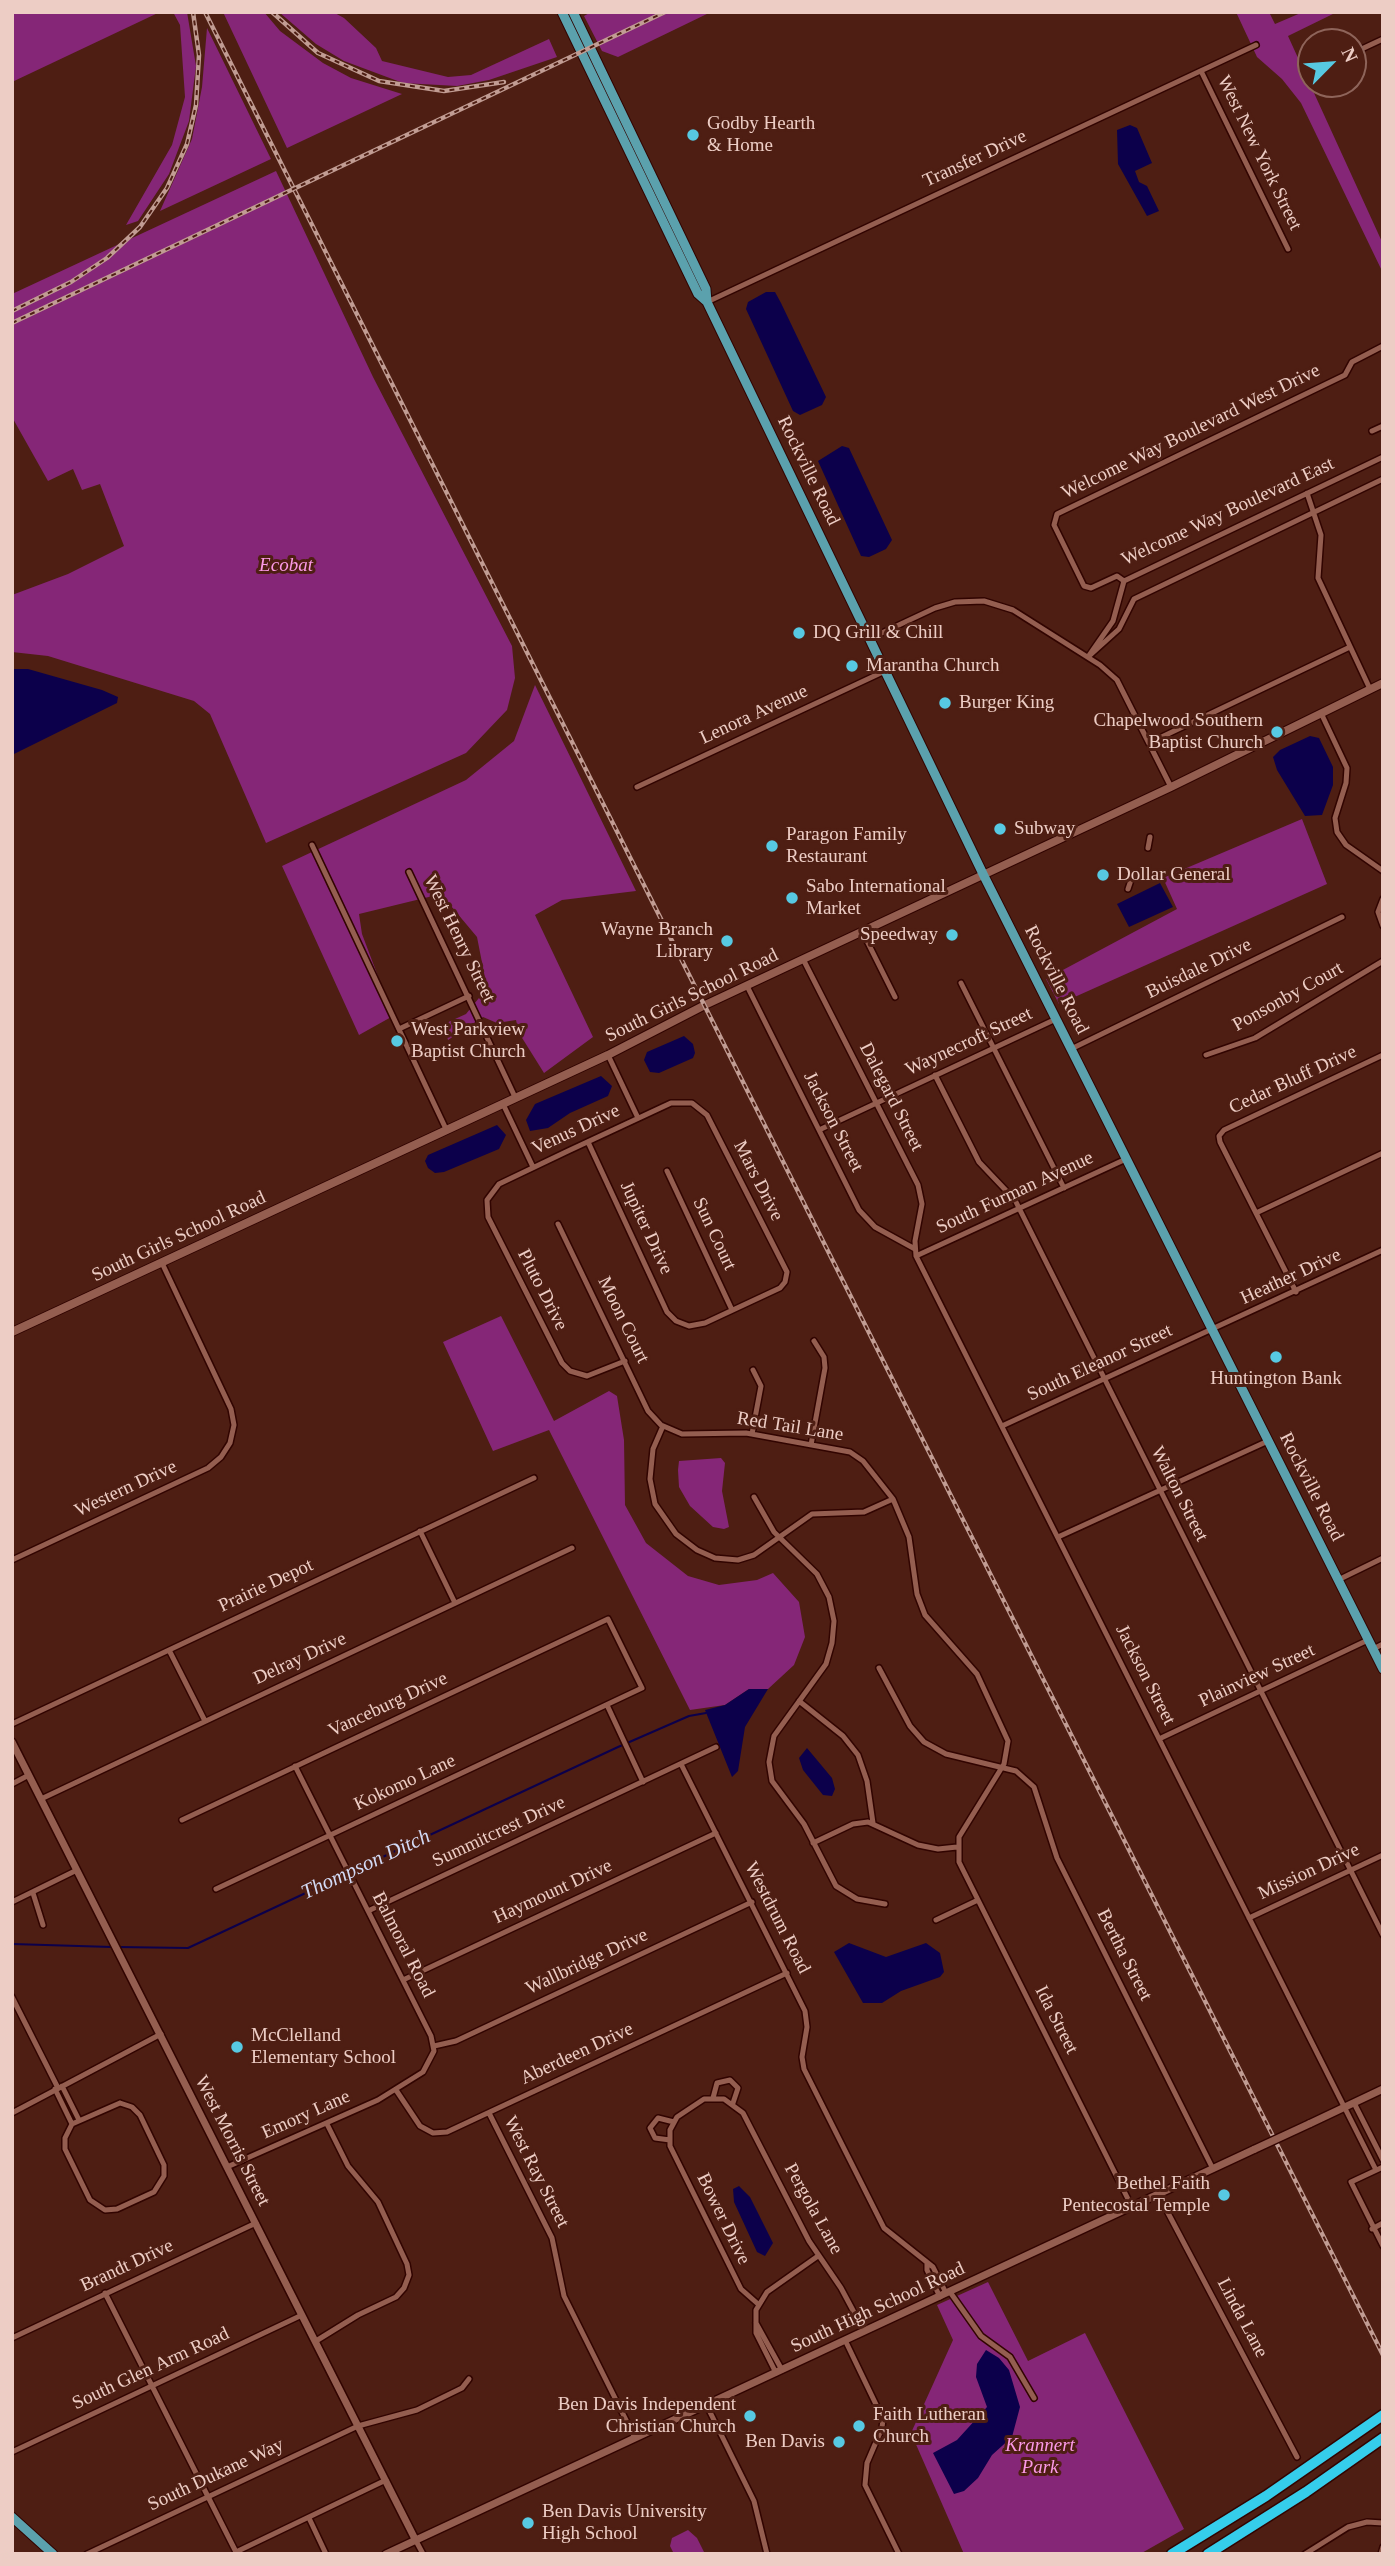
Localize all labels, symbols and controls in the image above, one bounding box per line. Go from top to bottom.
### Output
north arrow [1297,28,1367,98]
text: N [1337,44,1362,65]
street label: West New York Street [1212,72,1306,234]
place label: Godby Hearth & Home [707,113,815,157]
street label: Transfer Drive [920,125,1030,193]
marker: Godby Hearth & Home [685,127,701,143]
street label: Welcome Way Boulevard West Drive [1058,359,1324,505]
street label: Rockville Road [772,413,844,529]
street label: Welcome Way Boulevard East [1118,453,1338,571]
park label: Ecobat [259,555,313,577]
place label: DQ Grill & Chill [813,622,943,644]
marker: DQ Grill & Chill [791,625,807,641]
place label: Marantha Church [866,655,999,677]
marker: Marantha Church [844,658,860,674]
street label: Lenora Avenue [697,680,811,750]
place label: Burger King [959,692,1054,714]
marker: Burger King [937,695,953,711]
place label: Chapelwood Southern Baptist Church [1094,710,1263,754]
marker: Chapelwood Southern Baptist Church [1269,724,1285,740]
place label: Subway [1014,818,1075,840]
marker: Subway [992,821,1008,837]
place label: Paragon Family Restaurant [786,824,907,868]
marker: Paragon Family Restaurant [764,838,780,854]
place label: Dollar General [1117,864,1230,886]
marker: Dollar General [1095,867,1111,883]
street label: West Henry Street [418,872,500,1006]
place label: Sabo International Market [806,876,946,920]
marker: Sabo International Market [784,890,800,906]
place label: Wayne Branch Library [601,919,713,963]
street label: Rockville Road [1019,922,1093,1038]
place label: Speedway [860,924,938,946]
marker: Speedway [944,927,960,943]
marker: Wayne Branch Library [719,933,735,949]
street label: Buisdale Drive [1143,934,1255,1004]
street label: South Girls School Road [602,944,782,1048]
street label: Ponsonby Court [1229,957,1347,1037]
street label: Waynecroft Street [902,1003,1036,1081]
place label: West Parkview Baptist Church [411,1019,526,1063]
marker: West Parkview Baptist Church [389,1033,405,1049]
street label: Dalegard Street [854,1039,928,1155]
street label: Cedar Bluff Drive [1226,1041,1360,1119]
street label: Jackson Street [798,1068,868,1176]
street label: Venus Drive [528,1100,624,1160]
street label: Mars Drive [728,1137,788,1225]
street label: South Furman Avenue [933,1147,1097,1239]
street label: Jupiter Drive [615,1178,677,1278]
street label: South Girls School Road [88,1187,270,1287]
street label: Sun Court [687,1194,741,1274]
street label: Heather Drive [1237,1244,1345,1310]
street label: Pluto Drive [512,1246,572,1334]
street label: Moon Court [592,1273,654,1367]
street label: South Eleanor Street [1024,1319,1176,1407]
marker: Huntington Bank [1268,1349,1284,1365]
place label: Huntington Bank [1210,1368,1342,1390]
street label: Red Tail Lane [735,1407,845,1447]
street label: Rockville Road [1274,1429,1348,1545]
street label: Walton Street [1145,1443,1213,1545]
street label: Western Drive [71,1455,181,1523]
street label: Prairie Depot [215,1554,317,1618]
street label: Jackson Street [1110,1621,1180,1729]
street label: Delray Drive [250,1628,350,1690]
street label: Plainview Street [1196,1639,1318,1713]
street label: Vanceburg Drive [325,1667,451,1743]
street label: Kokomo Lane [351,1750,459,1816]
street label: Summitcrest Drive [429,1791,569,1873]
water label: Thompson Ditch [297,1824,435,1906]
street label: Mission Drive [1255,1839,1363,1905]
street label: Haymount Drive [490,1855,616,1929]
street label: Westdrum Road [739,1858,815,1978]
street label: Balmoral Road [367,1888,439,2002]
street label: Bertha Street [1091,1905,1157,2005]
street label: Wallbridge Drive [522,1924,652,2000]
street label: Ida Street [1029,1982,1083,2058]
street label: Aberdeen Drive [517,2018,637,2090]
place label: McClelland Elementary School [251,2025,396,2069]
marker: McClelland Elementary School [229,2039,245,2055]
street label: West Morris Street [189,2072,275,2210]
street label: Emory Lane [258,2085,354,2145]
street label: West Ray Street [498,2112,574,2232]
street label: Pergola Lane [779,2160,847,2258]
street label: Bower Drive [691,2170,755,2268]
place label: Bethel Faith Pentecostal Temple [1062,2173,1210,2217]
marker: Bethel Faith Pentecostal Temple [1216,2187,1232,2203]
street label: Brandt Drive [77,2235,177,2297]
street label: South High School Road [787,2258,969,2358]
street label: Linda Lane [1212,2274,1272,2362]
street label: South Glen Arm Road [69,2323,233,2415]
place label: Ben Davis Independent Christian Church [558,2394,736,2438]
place label: Faith Lutheran Church [873,2404,985,2448]
marker: Ben Davis Independent Christian Church [742,2408,758,2424]
marker: Faith Lutheran Church [851,2418,867,2434]
place label: Ben Davis [745,2431,825,2453]
street label: South Dukane Way [144,2434,288,2516]
marker: Ben Davis [831,2434,847,2450]
park label: Krannert Park [1005,2435,1075,2479]
place label: Ben Davis University High School [542,2501,707,2545]
marker: Ben Davis University High School [520,2515,536,2531]

